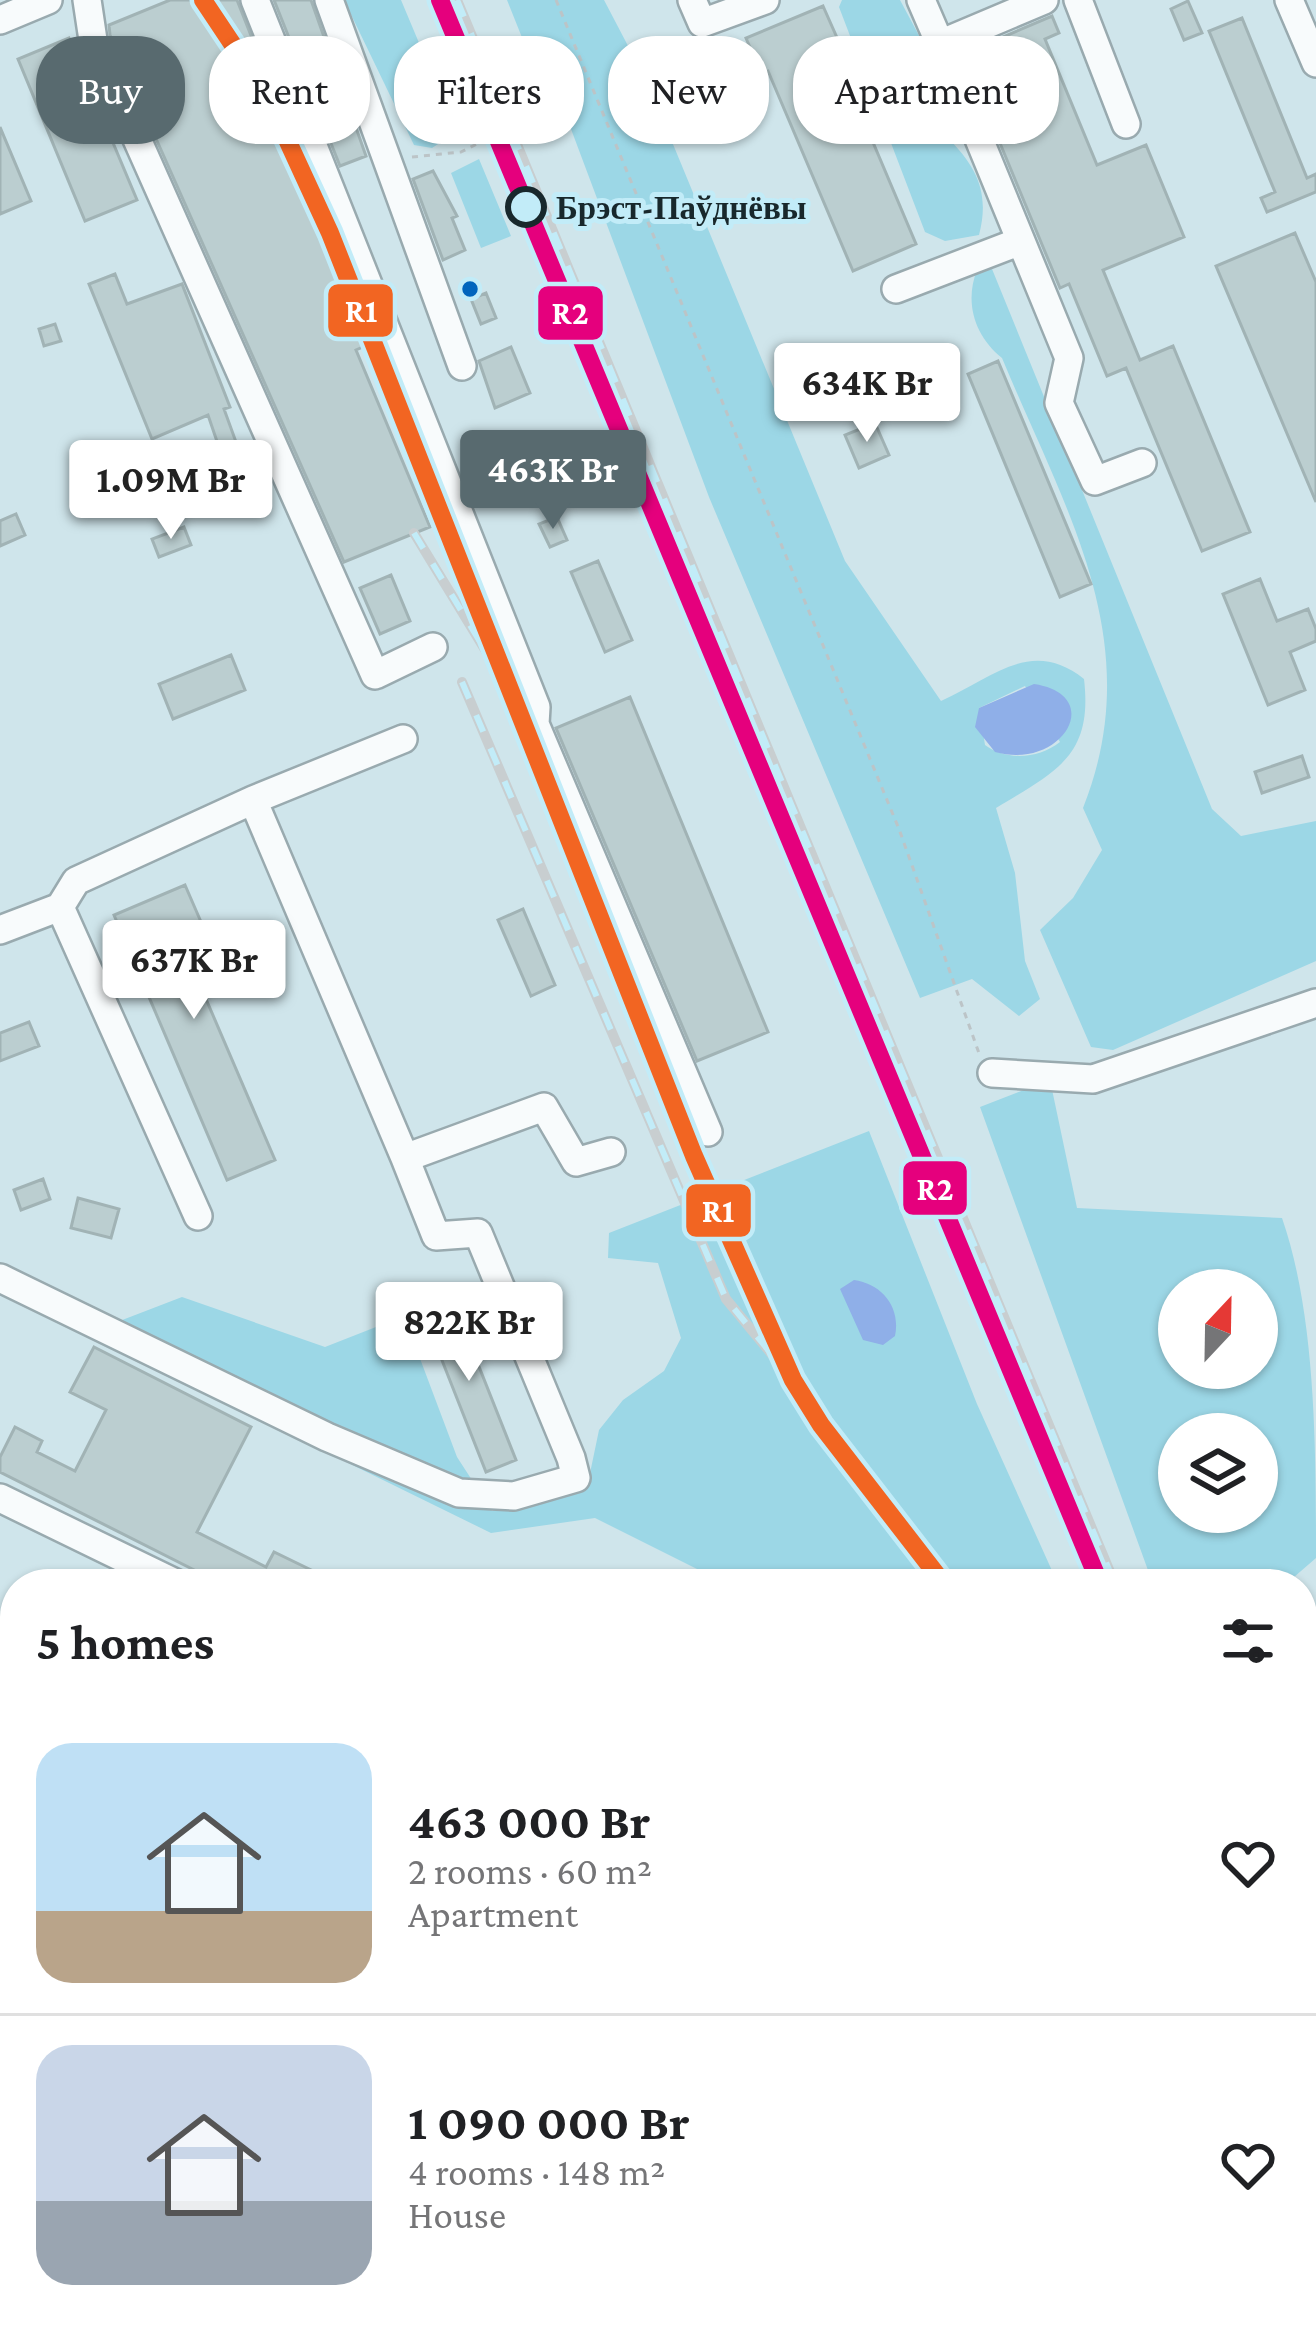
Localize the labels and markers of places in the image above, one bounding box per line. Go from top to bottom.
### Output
marker: Брэст-Паўднёвы [507,188,545,226]
place label: Брэст-Паўднёвы [556,189,807,226]
unlabelled marker [459,278,481,300]
pin: 634K Br [756,343,978,445]
pin: 463K Br [442,430,664,532]
pin: 1.09M Br [47,440,295,542]
pin: 637K Br [83,920,305,1022]
pin: 822K Br [358,1282,580,1384]

